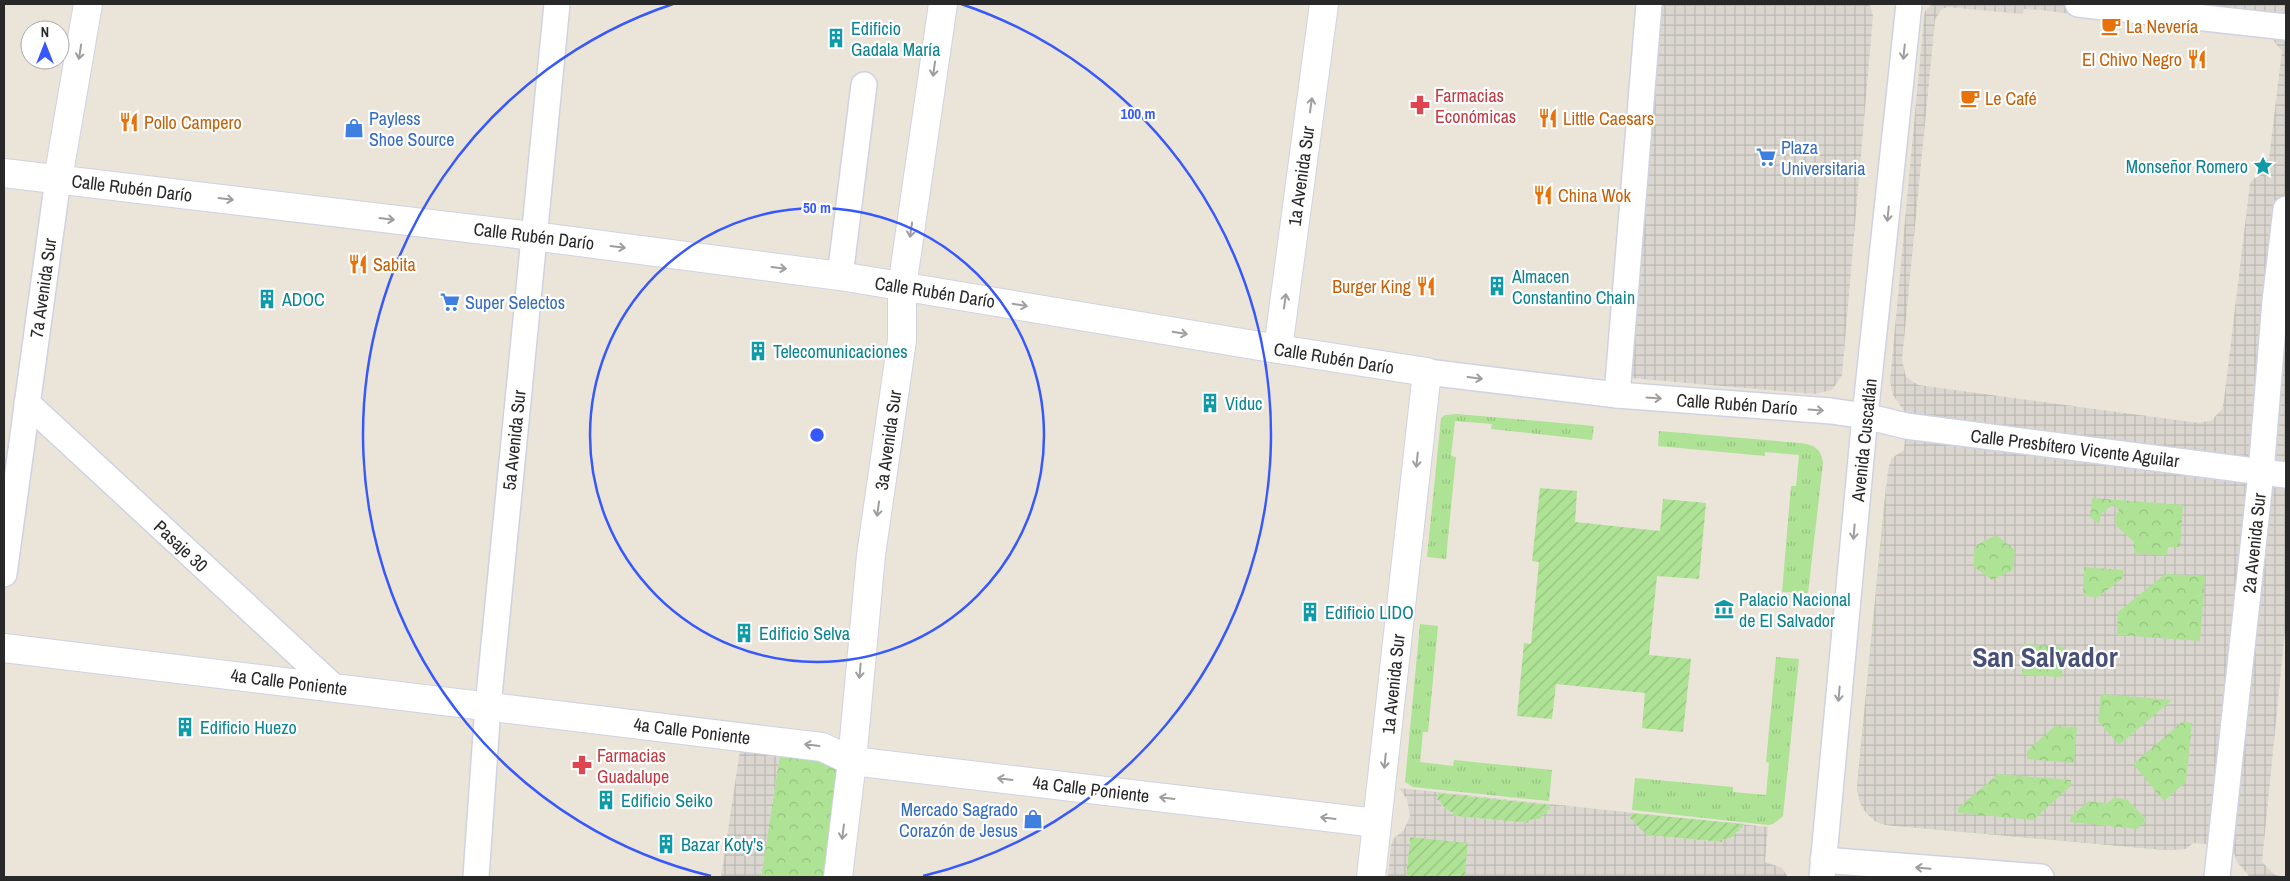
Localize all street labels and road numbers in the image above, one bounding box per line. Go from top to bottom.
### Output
street label: 1a Avenida Sur [1282,124,1320,228]
street label: Calle Rubén Darío [70,168,194,208]
street label: Calle Rubén Darío [472,216,596,256]
street label: 7a Avenida Sur [24,236,62,340]
street label: Calle Rubén Darío [873,270,997,314]
street label: Calle Rubén Darío [1272,336,1396,380]
street label: Avenida Cuscatlán [1845,377,1883,504]
street label: Calle Rubén Darío [1676,387,1798,421]
street label: 3a Avenida Sur [869,388,907,492]
street label: 5a Avenida Sur [496,389,532,491]
street label: Calle Presbítero Vicente Aguilar [1969,423,2181,473]
street label: 2a Avenida Sur [2236,492,2272,594]
street label: Pasaje 30 [148,514,214,578]
street label: 1a Avenida Sur [1375,633,1411,735]
street label: 4a Calle Poniente [229,662,349,702]
street label: 4a Calle Poniente [632,711,752,751]
street label: 4a Calle Poniente [1031,769,1151,809]

